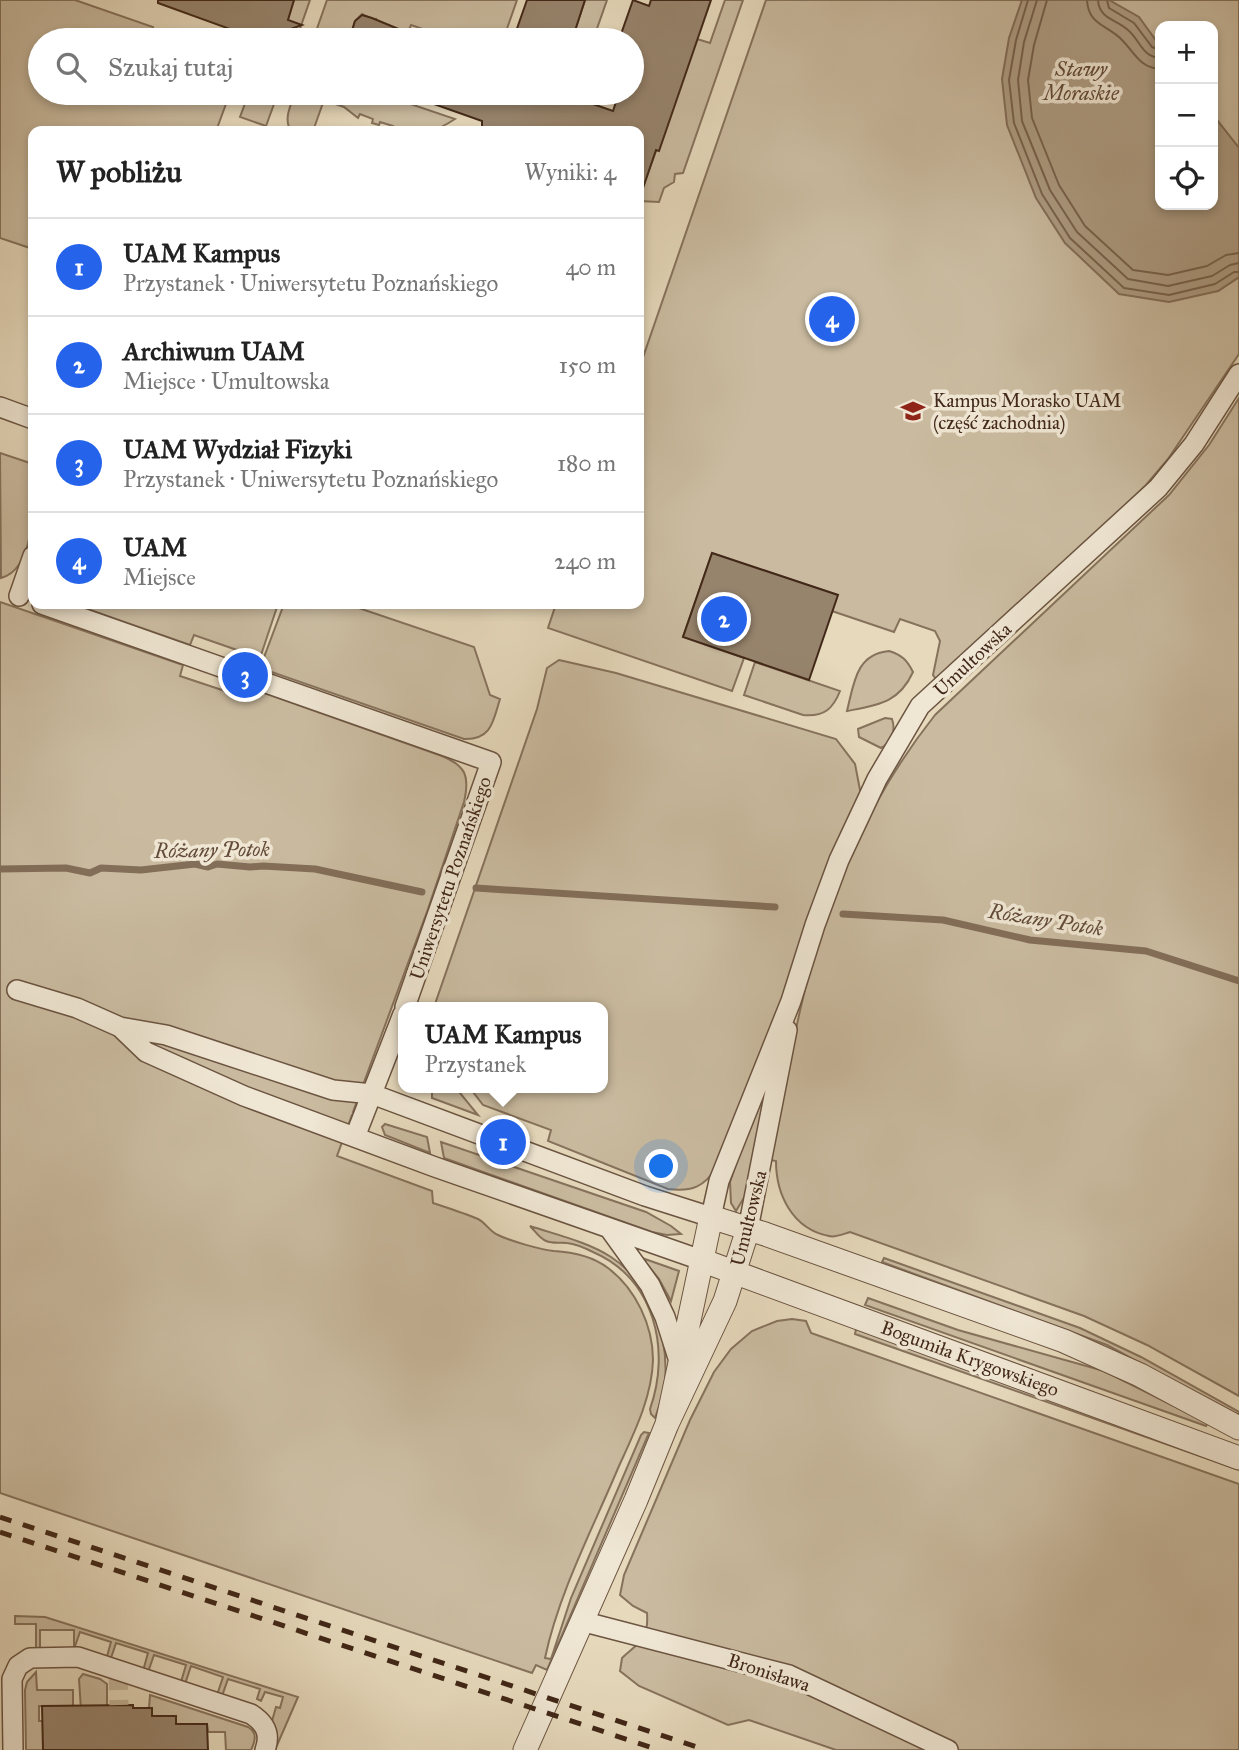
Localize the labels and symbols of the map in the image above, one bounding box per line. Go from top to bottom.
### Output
water label: Stawy Moraskie [1041,56,1120,106]
pin: 4 [809,293,855,345]
place label: Kampus Morasko UAM (część zachodnia) [933,389,1121,435]
school or university icon: Kampus Morasko UAM (część zachodnia) [899,397,927,425]
pin: 2 [701,593,747,645]
street label: Umultowska [929,617,1017,701]
pin: 3 [222,649,268,701]
street label: Uniwersytetu Poznańskiego [405,773,497,983]
water label: Różany Potok [153,836,271,864]
water label: Różany Potok [986,898,1106,942]
pin: 1 [480,1116,526,1168]
your location [644,1149,678,1183]
street label: Umultowska [725,1167,772,1269]
street label: Bogumiła Krygowskiego [877,1316,1062,1402]
street label: Bronisława [725,1648,814,1697]

